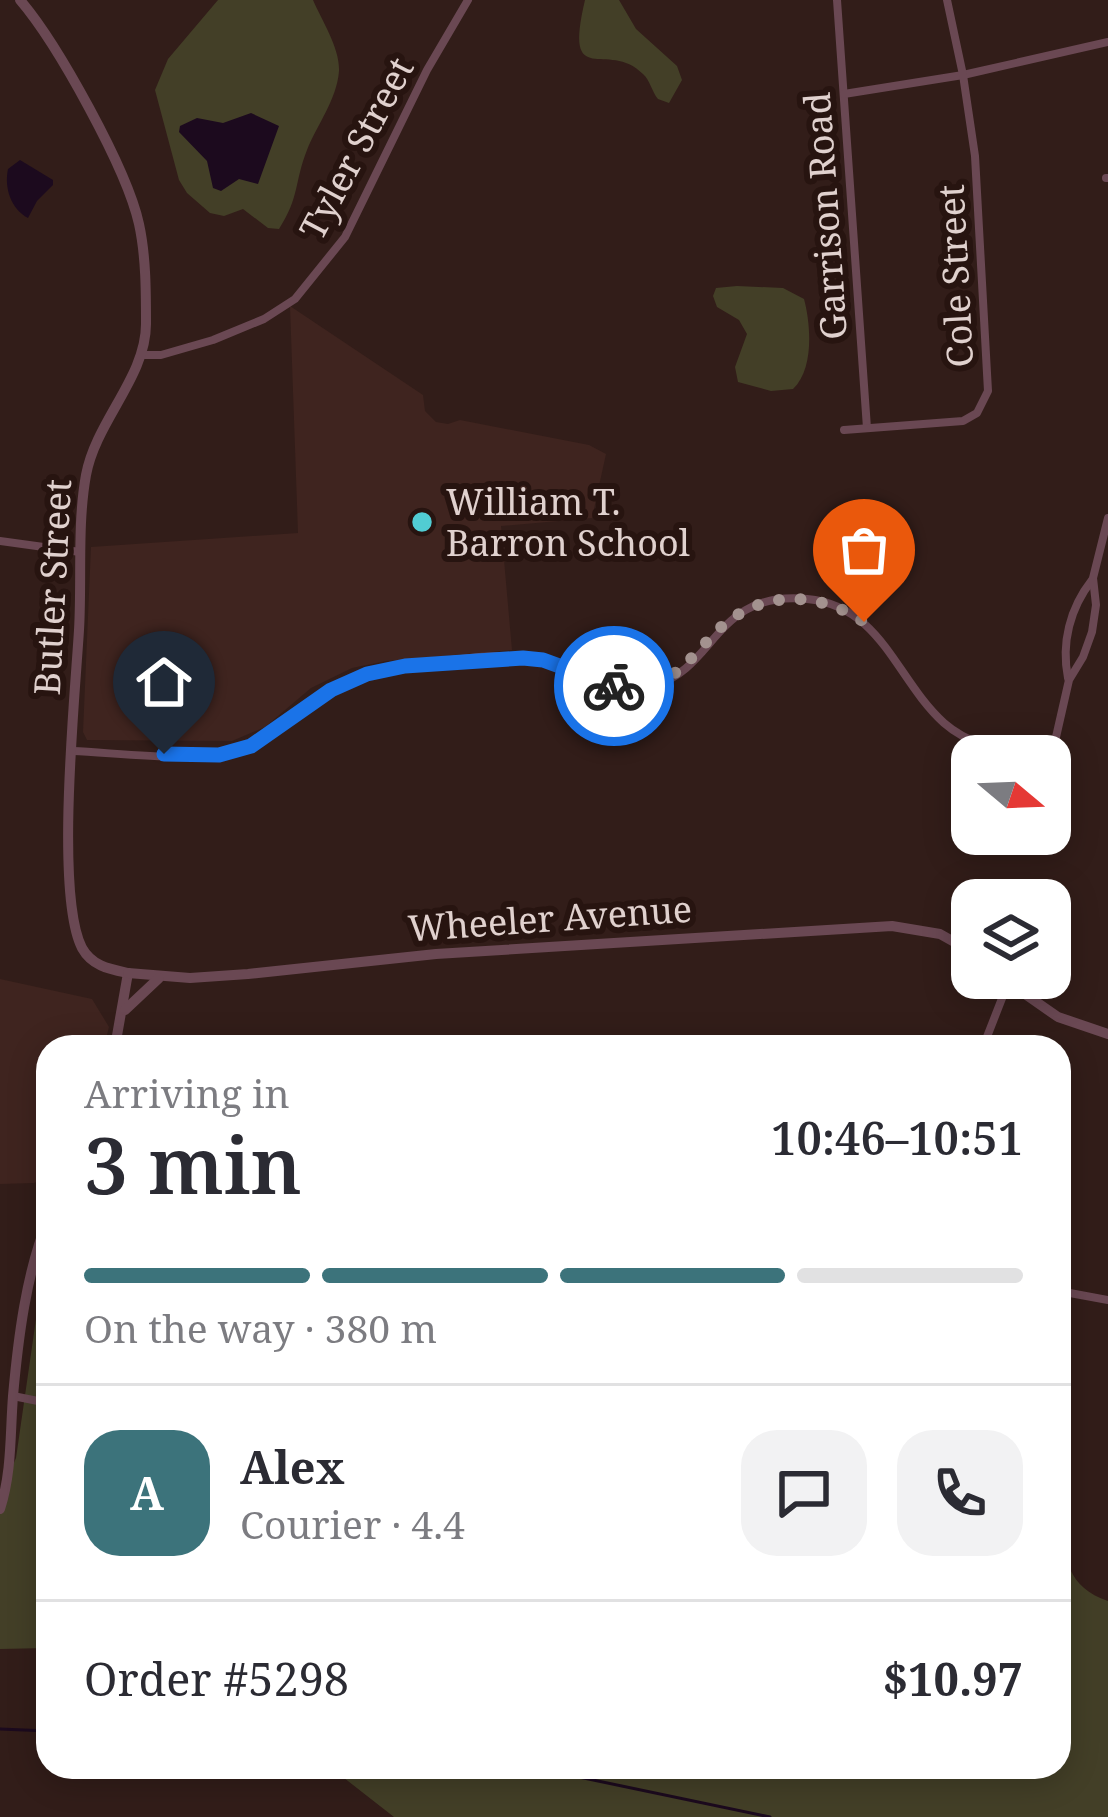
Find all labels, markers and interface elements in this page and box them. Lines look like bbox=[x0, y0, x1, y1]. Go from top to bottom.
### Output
street label: Tyler Street bbox=[288, 48, 424, 248]
street label: Garrison Road bbox=[792, 91, 858, 341]
street label: Cole Street bbox=[926, 183, 984, 369]
place label: William T. Barron School bbox=[446, 477, 690, 567]
street label: Butler Street bbox=[22, 478, 82, 696]
pin bbox=[813, 499, 915, 622]
marker: William T. Barron School bbox=[409, 509, 435, 535]
icon: bag bbox=[831, 517, 897, 583]
courier bbox=[554, 626, 674, 746]
pin bbox=[113, 631, 215, 754]
icon: home bbox=[131, 649, 197, 715]
icon: bike bbox=[581, 653, 647, 719]
north arrow bbox=[951, 735, 1071, 855]
map controls bbox=[951, 735, 1071, 999]
button: layers bbox=[951, 879, 1071, 999]
street label: Wheeler Avenue bbox=[406, 884, 694, 952]
text: Arriving in bbox=[84, 1066, 290, 1119]
text: 10:46–10:51 bbox=[771, 1107, 1023, 1168]
text: 3 min bbox=[84, 1111, 302, 1217]
text: On the way · 380 m bbox=[84, 1301, 437, 1354]
button: chat bbox=[741, 1430, 867, 1556]
button: phone bbox=[897, 1430, 1023, 1556]
text: Alex bbox=[240, 1436, 345, 1497]
text: A bbox=[130, 1462, 164, 1523]
text: Courier · 4.4 bbox=[240, 1497, 465, 1550]
text: Order #5298 bbox=[84, 1648, 349, 1709]
text: $10.97 bbox=[883, 1648, 1023, 1709]

